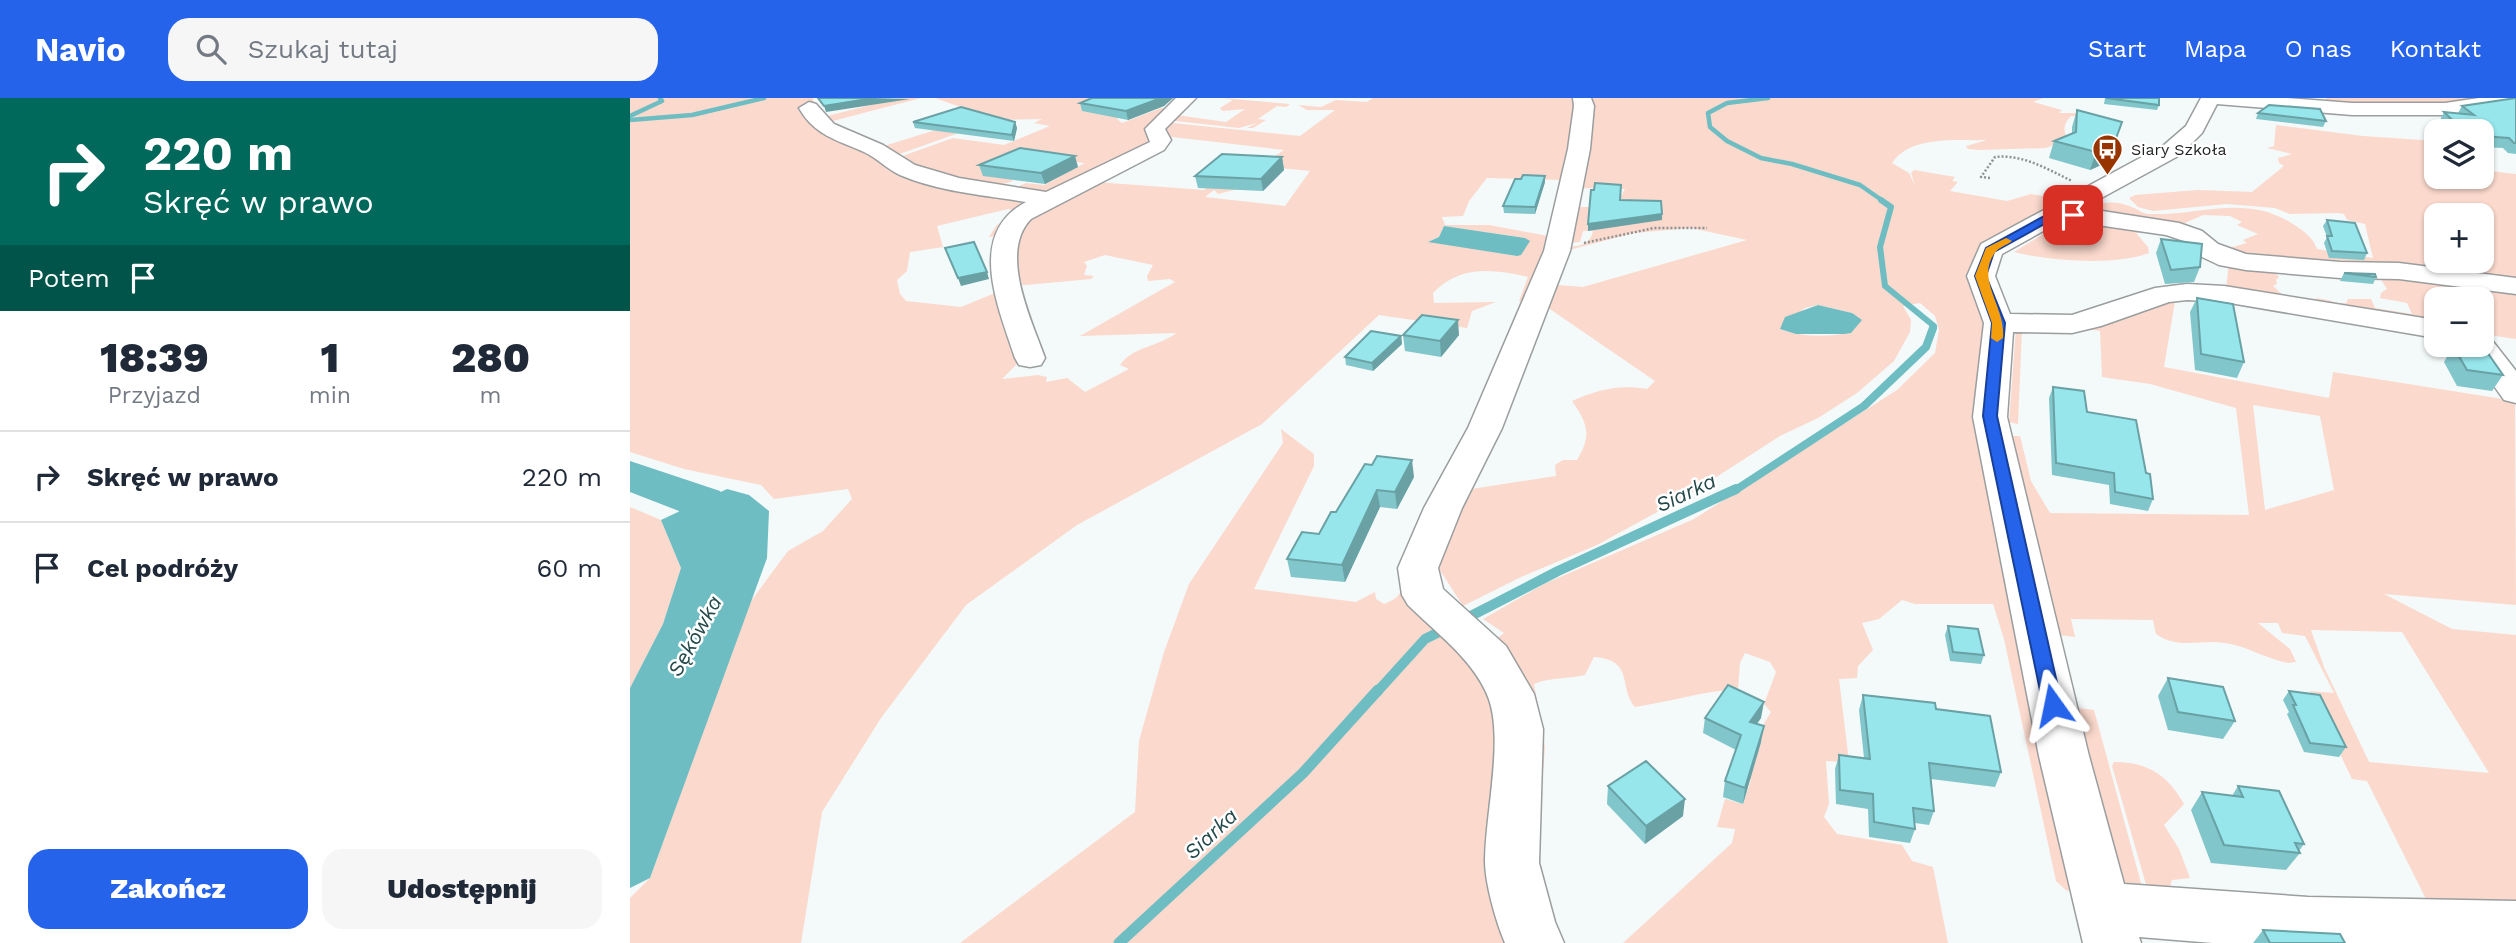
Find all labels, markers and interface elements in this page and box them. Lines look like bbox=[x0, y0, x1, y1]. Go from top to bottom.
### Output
search box bbox=[168, 18, 658, 81]
text: Navio bbox=[35, 30, 126, 69]
icon: search bbox=[192, 30, 230, 68]
text: Szukaj tutaj bbox=[248, 34, 398, 64]
text: Start bbox=[2088, 35, 2146, 63]
text: Mapa bbox=[2184, 35, 2247, 63]
text: O nas bbox=[2285, 35, 2352, 63]
text: Kontakt bbox=[2390, 35, 2481, 63]
map controls bbox=[2424, 119, 2494, 357]
button: layers bbox=[2424, 119, 2494, 189]
text: 220 m bbox=[143, 124, 293, 182]
icon: right bbox=[28, 126, 119, 217]
bus stop icon: Siary Szkoła bbox=[2091, 132, 2125, 176]
place label: Siary Szkoła bbox=[2131, 140, 2226, 159]
text: Skręć w prawo bbox=[143, 183, 374, 221]
pin bbox=[2043, 185, 2103, 245]
icon: arrive bbox=[2054, 196, 2092, 234]
button: + bbox=[2424, 203, 2494, 273]
icon: arrive bbox=[124, 259, 162, 297]
text: Potem bbox=[28, 263, 110, 293]
button: − bbox=[2424, 287, 2494, 357]
text: 18:39 bbox=[100, 333, 209, 382]
text: 1 bbox=[321, 333, 339, 382]
text: 280 bbox=[451, 333, 530, 382]
text: Przyjazd bbox=[108, 382, 201, 409]
text: min bbox=[309, 382, 351, 409]
text: m bbox=[480, 382, 501, 409]
icon: right bbox=[28, 458, 66, 496]
text: Skręć w prawo bbox=[87, 462, 279, 492]
text: 220 m bbox=[522, 462, 602, 492]
water label: Siarka bbox=[1652, 468, 1720, 517]
icon: arrive bbox=[28, 549, 66, 587]
text: Cel podróży bbox=[87, 553, 238, 583]
text: 60 m bbox=[536, 553, 602, 583]
water label: Sękówka bbox=[662, 591, 727, 681]
position arrow bbox=[2016, 668, 2090, 742]
water label: Siarka bbox=[1179, 803, 1243, 865]
button: Zakończ bbox=[28, 849, 308, 929]
button: Udostępnij bbox=[322, 849, 602, 929]

